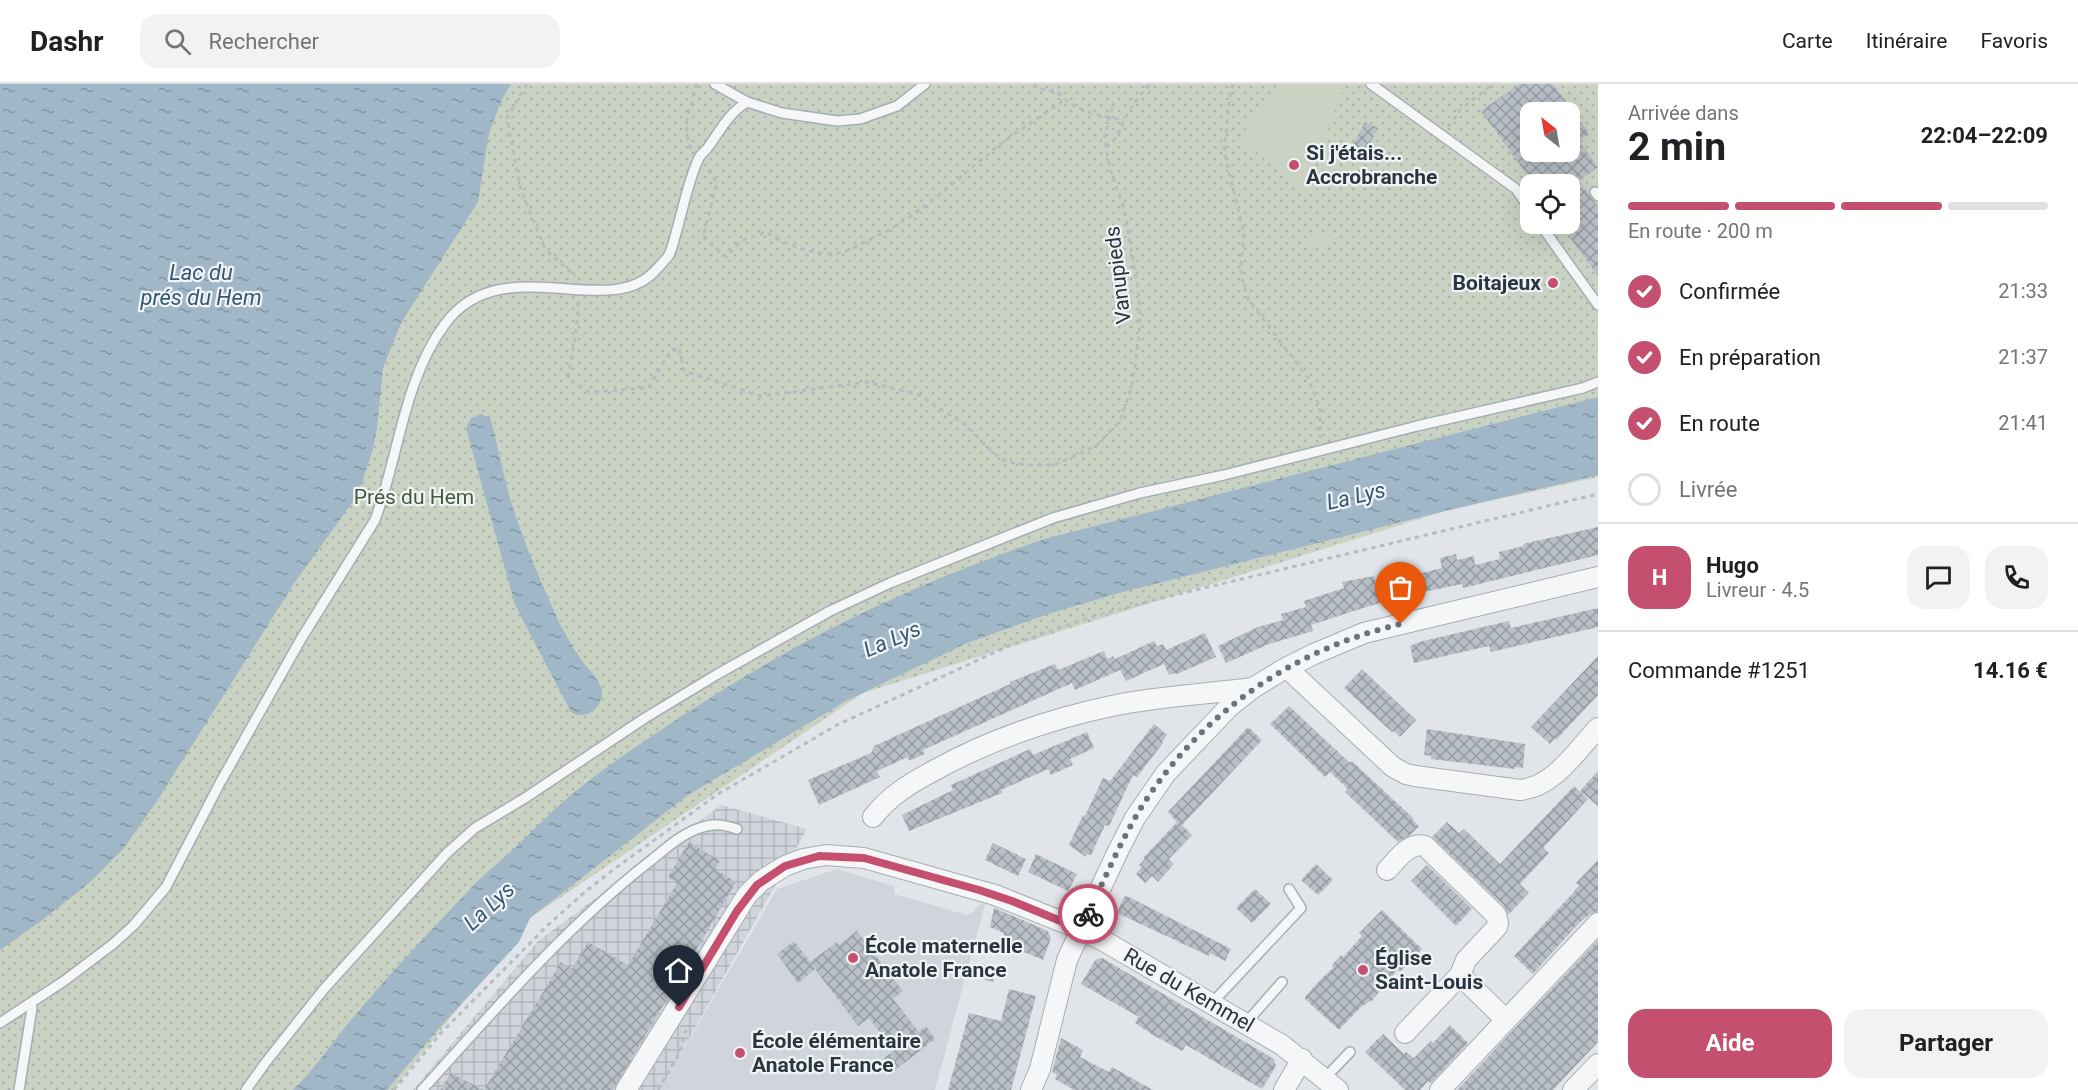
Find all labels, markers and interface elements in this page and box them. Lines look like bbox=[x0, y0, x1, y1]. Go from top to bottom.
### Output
search box bbox=[140, 14, 560, 68]
text: Dashr bbox=[30, 25, 104, 58]
icon: search bbox=[161, 25, 194, 58]
text: Rechercher bbox=[209, 29, 319, 54]
text: Carte bbox=[1782, 29, 1833, 53]
text: Itinéraire bbox=[1866, 29, 1947, 53]
text: Favoris bbox=[1980, 29, 2048, 53]
text: Arrivée dans bbox=[1628, 101, 1739, 125]
north arrow bbox=[1520, 102, 1580, 162]
map controls bbox=[1520, 102, 1580, 234]
text: 22:04–22:09 bbox=[1921, 123, 2048, 148]
text: 2 min bbox=[1628, 124, 1726, 170]
place label: Si j'étais... Accrobranche bbox=[1306, 141, 1437, 189]
marker: Si j'étais... Accrobranche bbox=[1287, 158, 1301, 172]
button: locate bbox=[1520, 174, 1580, 234]
text: En route · 200 m bbox=[1628, 219, 1773, 243]
street label: Vanupieds bbox=[1100, 225, 1136, 325]
water label: Lac du prés du Hem bbox=[139, 260, 262, 310]
place label: Boitajeux bbox=[1453, 271, 1541, 295]
icon: check bbox=[1628, 275, 1661, 308]
marker: Boitajeux bbox=[1546, 276, 1560, 290]
text: Confirmée bbox=[1679, 279, 1780, 304]
text: 21:33 bbox=[1998, 279, 2048, 303]
icon: check bbox=[1628, 341, 1661, 374]
text: En préparation bbox=[1679, 345, 1821, 370]
text: 21:37 bbox=[1998, 345, 2048, 369]
icon: check bbox=[1628, 407, 1661, 440]
text: En route bbox=[1679, 411, 1760, 436]
text: 21:41 bbox=[1998, 411, 2048, 435]
water label: La Lys bbox=[1324, 477, 1388, 515]
text: Livrée bbox=[1679, 477, 1737, 502]
park label: Prés du Hem bbox=[354, 485, 474, 509]
button: chat bbox=[1907, 546, 1970, 609]
button: phone bbox=[1985, 546, 2048, 609]
text: Hugo bbox=[1706, 553, 1759, 578]
pin bbox=[1375, 562, 1426, 624]
text: H bbox=[1652, 565, 1667, 590]
icon: bag bbox=[1384, 571, 1417, 604]
text: Livreur · 4.5 bbox=[1706, 578, 1809, 602]
water label: La Lys bbox=[860, 616, 924, 662]
text: Commande #1251 bbox=[1628, 658, 1810, 683]
text: 14.16 € bbox=[1973, 658, 2048, 683]
water label: La Lys bbox=[459, 877, 519, 935]
courier bbox=[1058, 884, 1118, 944]
icon: bike bbox=[1072, 898, 1105, 931]
place label: École maternelle Anatole France bbox=[865, 934, 1023, 982]
street label: Rue du Kemmel bbox=[1120, 943, 1258, 1037]
pin bbox=[653, 945, 704, 1007]
place label: Église Saint-Louis bbox=[1375, 946, 1483, 994]
marker: École maternelle Anatole France bbox=[846, 951, 860, 965]
icon: home bbox=[662, 954, 695, 987]
marker: Église Saint-Louis bbox=[1356, 963, 1370, 977]
button: Aide bbox=[1628, 1009, 1832, 1078]
button: Partager bbox=[1844, 1009, 2048, 1078]
place label: École élémentaire Anatole France bbox=[752, 1029, 921, 1077]
marker: École élémentaire Anatole France bbox=[733, 1046, 747, 1060]

